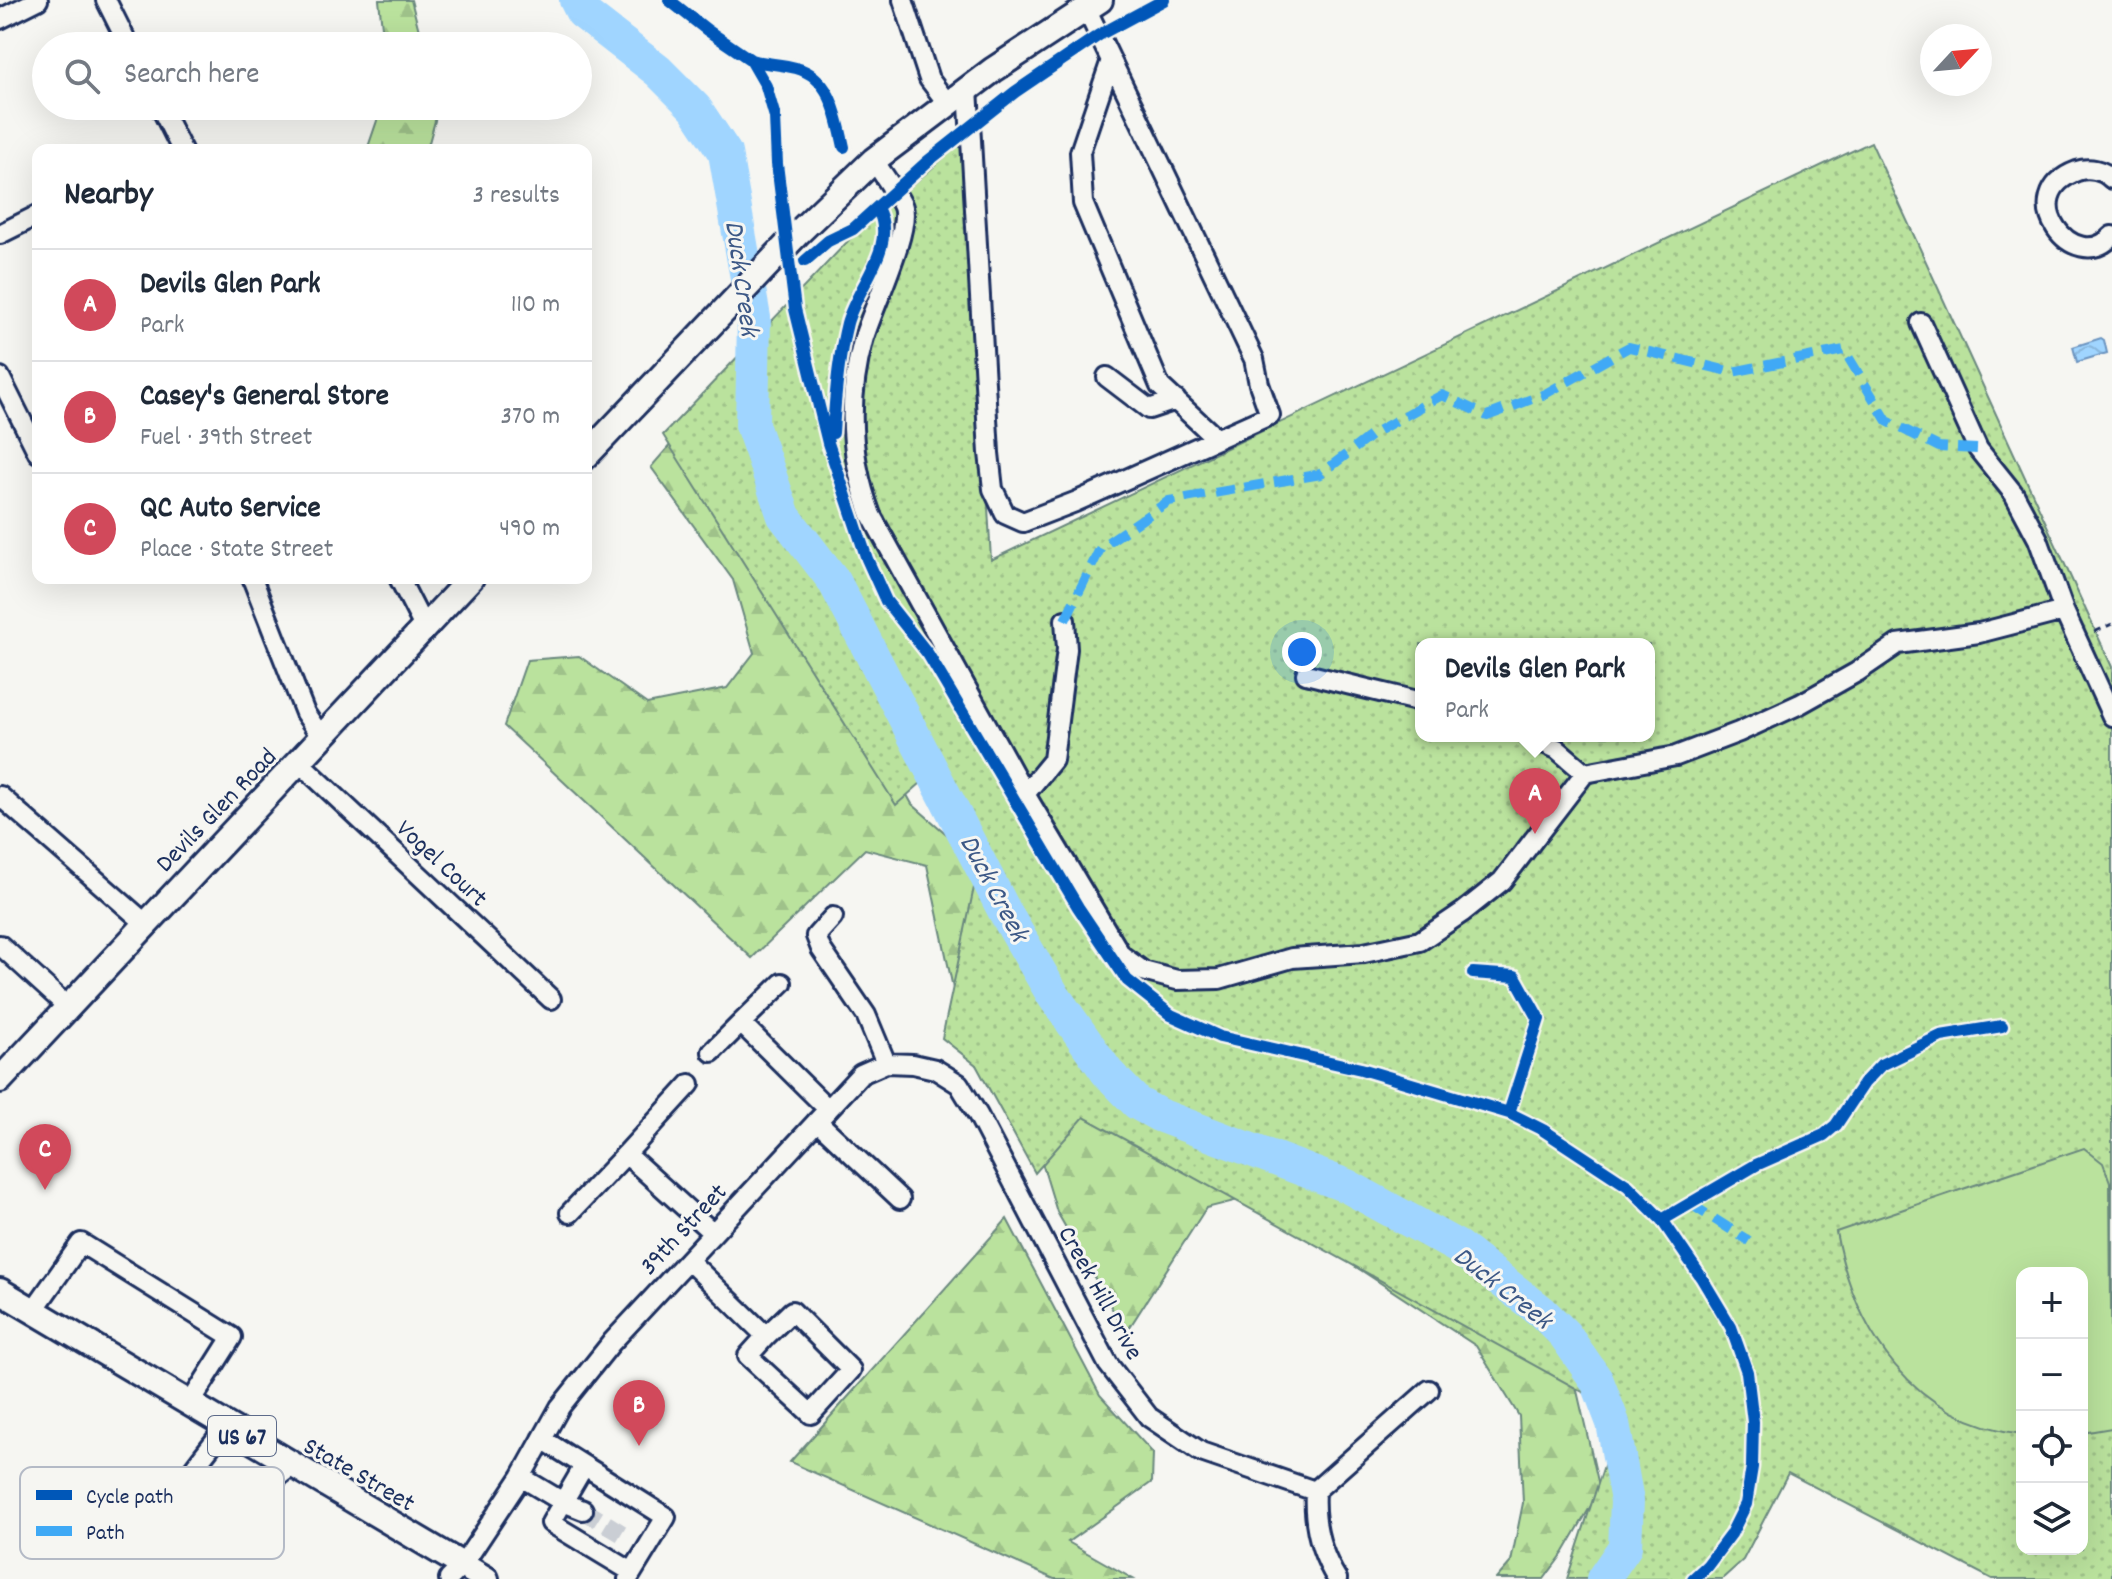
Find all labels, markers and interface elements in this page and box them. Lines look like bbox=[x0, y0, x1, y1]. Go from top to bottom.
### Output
north arrow bbox=[1920, 24, 1992, 96]
search box bbox=[32, 32, 592, 120]
icon: search bbox=[60, 54, 104, 98]
text: Search here bbox=[124, 55, 260, 98]
text: Nearby bbox=[64, 172, 153, 221]
text: 3 results bbox=[473, 178, 560, 215]
water label: Duck Creek bbox=[711, 218, 767, 341]
text: Devils Glen Park bbox=[140, 265, 321, 308]
text: A bbox=[83, 287, 97, 324]
text: 110 m bbox=[511, 287, 560, 324]
text: Park bbox=[140, 308, 184, 345]
text: Casey's General Store bbox=[140, 377, 389, 420]
text: B bbox=[84, 399, 96, 436]
text: 370 m bbox=[501, 399, 560, 436]
text: Fuel · 39th Street bbox=[140, 420, 312, 457]
text: QC Auto Service bbox=[140, 489, 321, 532]
text: C bbox=[84, 511, 96, 548]
text: 490 m bbox=[499, 511, 560, 548]
text: Place · State Street bbox=[140, 532, 333, 569]
your location bbox=[1282, 632, 1322, 672]
popup bbox=[1415, 638, 1655, 742]
text: Devils Glen Park bbox=[1445, 650, 1625, 693]
text: Park bbox=[1445, 693, 1489, 730]
street label: Devils Glen Road bbox=[148, 741, 287, 882]
pin: A bbox=[1509, 768, 1561, 834]
street label: Vogel Court bbox=[386, 812, 495, 917]
water label: Duck Creek bbox=[947, 829, 1038, 952]
pin: C bbox=[19, 1124, 71, 1190]
street label: 39th Street bbox=[632, 1176, 737, 1285]
street label: Creek Hill Drive bbox=[1047, 1220, 1151, 1368]
water label: Duck Creek bbox=[1443, 1238, 1561, 1343]
map controls bbox=[2016, 1267, 2088, 1555]
button: + bbox=[2016, 1267, 2088, 1339]
button: − bbox=[2016, 1339, 2088, 1411]
pin: B bbox=[613, 1380, 665, 1446]
button: locate bbox=[2016, 1411, 2088, 1483]
road number: US 67 bbox=[208, 1416, 276, 1456]
street label: State Street bbox=[296, 1429, 421, 1523]
legend bbox=[20, 1467, 284, 1559]
text: Cycle path bbox=[86, 1483, 173, 1514]
button: layers bbox=[2016, 1483, 2088, 1555]
text: Path bbox=[86, 1519, 125, 1550]

